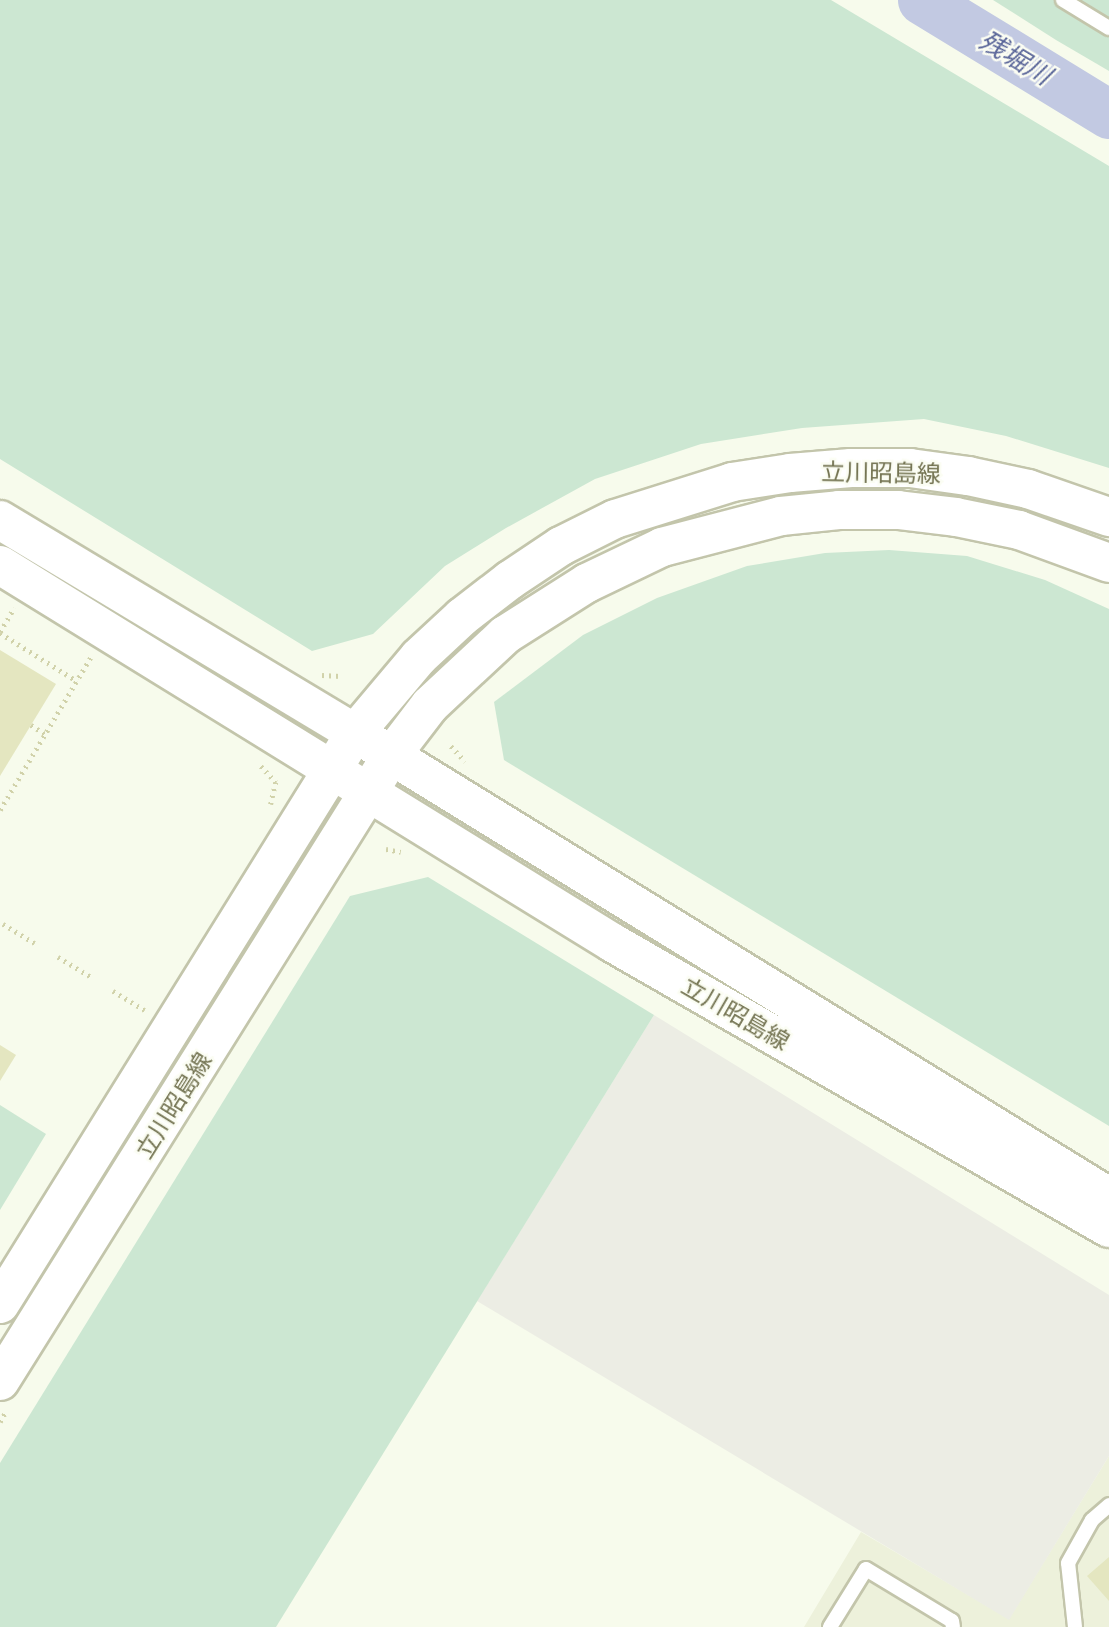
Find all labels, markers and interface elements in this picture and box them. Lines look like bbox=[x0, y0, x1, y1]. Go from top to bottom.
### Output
water label: 残堀川 bbox=[975, 24, 1057, 90]
street label: 立川昭島線 bbox=[821, 457, 941, 487]
street label: 立川昭島線 bbox=[677, 971, 795, 1055]
street label: 立川昭島線 bbox=[129, 1046, 217, 1164]

